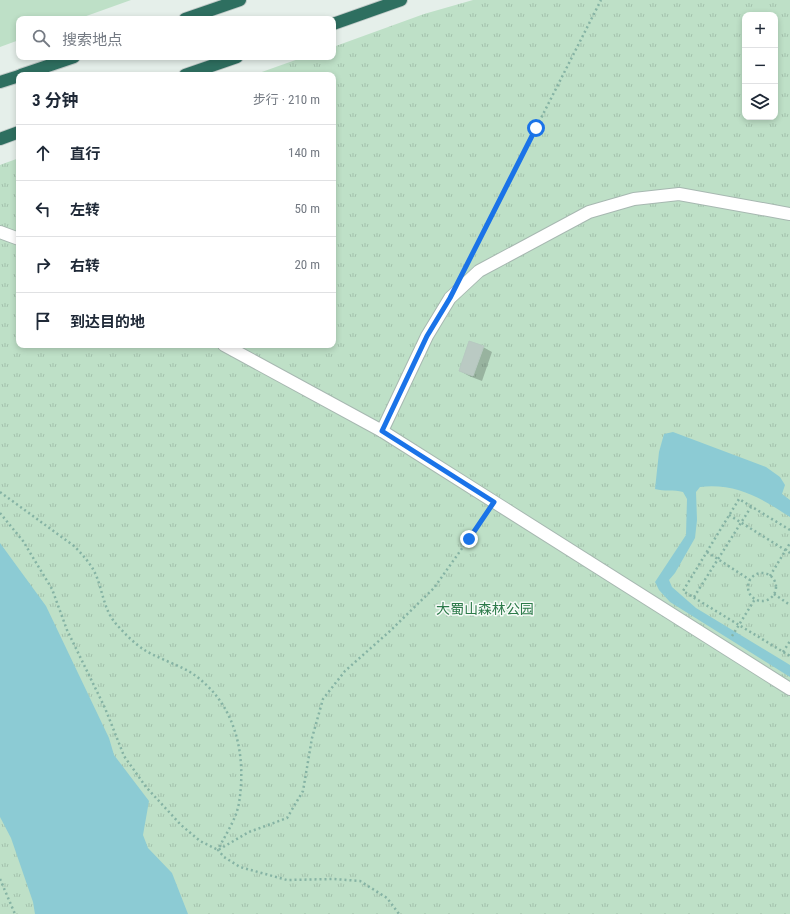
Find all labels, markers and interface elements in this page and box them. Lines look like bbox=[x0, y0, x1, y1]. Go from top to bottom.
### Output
map controls bbox=[742, 12, 778, 120]
button: + bbox=[742, 12, 778, 48]
search box bbox=[16, 16, 336, 60]
icon: search bbox=[30, 27, 52, 49]
text: 搜索地点 bbox=[62, 31, 122, 49]
button: − bbox=[742, 48, 778, 84]
button: layers bbox=[742, 84, 778, 120]
text: 3 分钟 bbox=[32, 90, 79, 110]
text: 步行 · 210 m bbox=[253, 92, 320, 107]
route start bbox=[527, 119, 545, 137]
icon: ahead bbox=[32, 142, 54, 164]
text: 直行 bbox=[70, 145, 100, 163]
text: 140 m bbox=[288, 145, 320, 160]
icon: left bbox=[32, 198, 54, 220]
text: 左转 bbox=[70, 201, 100, 219]
text: 50 m bbox=[294, 201, 320, 216]
icon: right bbox=[32, 254, 54, 276]
text: 右转 bbox=[70, 257, 100, 275]
text: 20 m bbox=[294, 257, 320, 272]
icon: arrive bbox=[32, 310, 54, 332]
text: 到达目的地 bbox=[70, 313, 145, 331]
route end bbox=[460, 530, 478, 548]
park label: 大蜀山森林公园 bbox=[436, 601, 534, 617]

